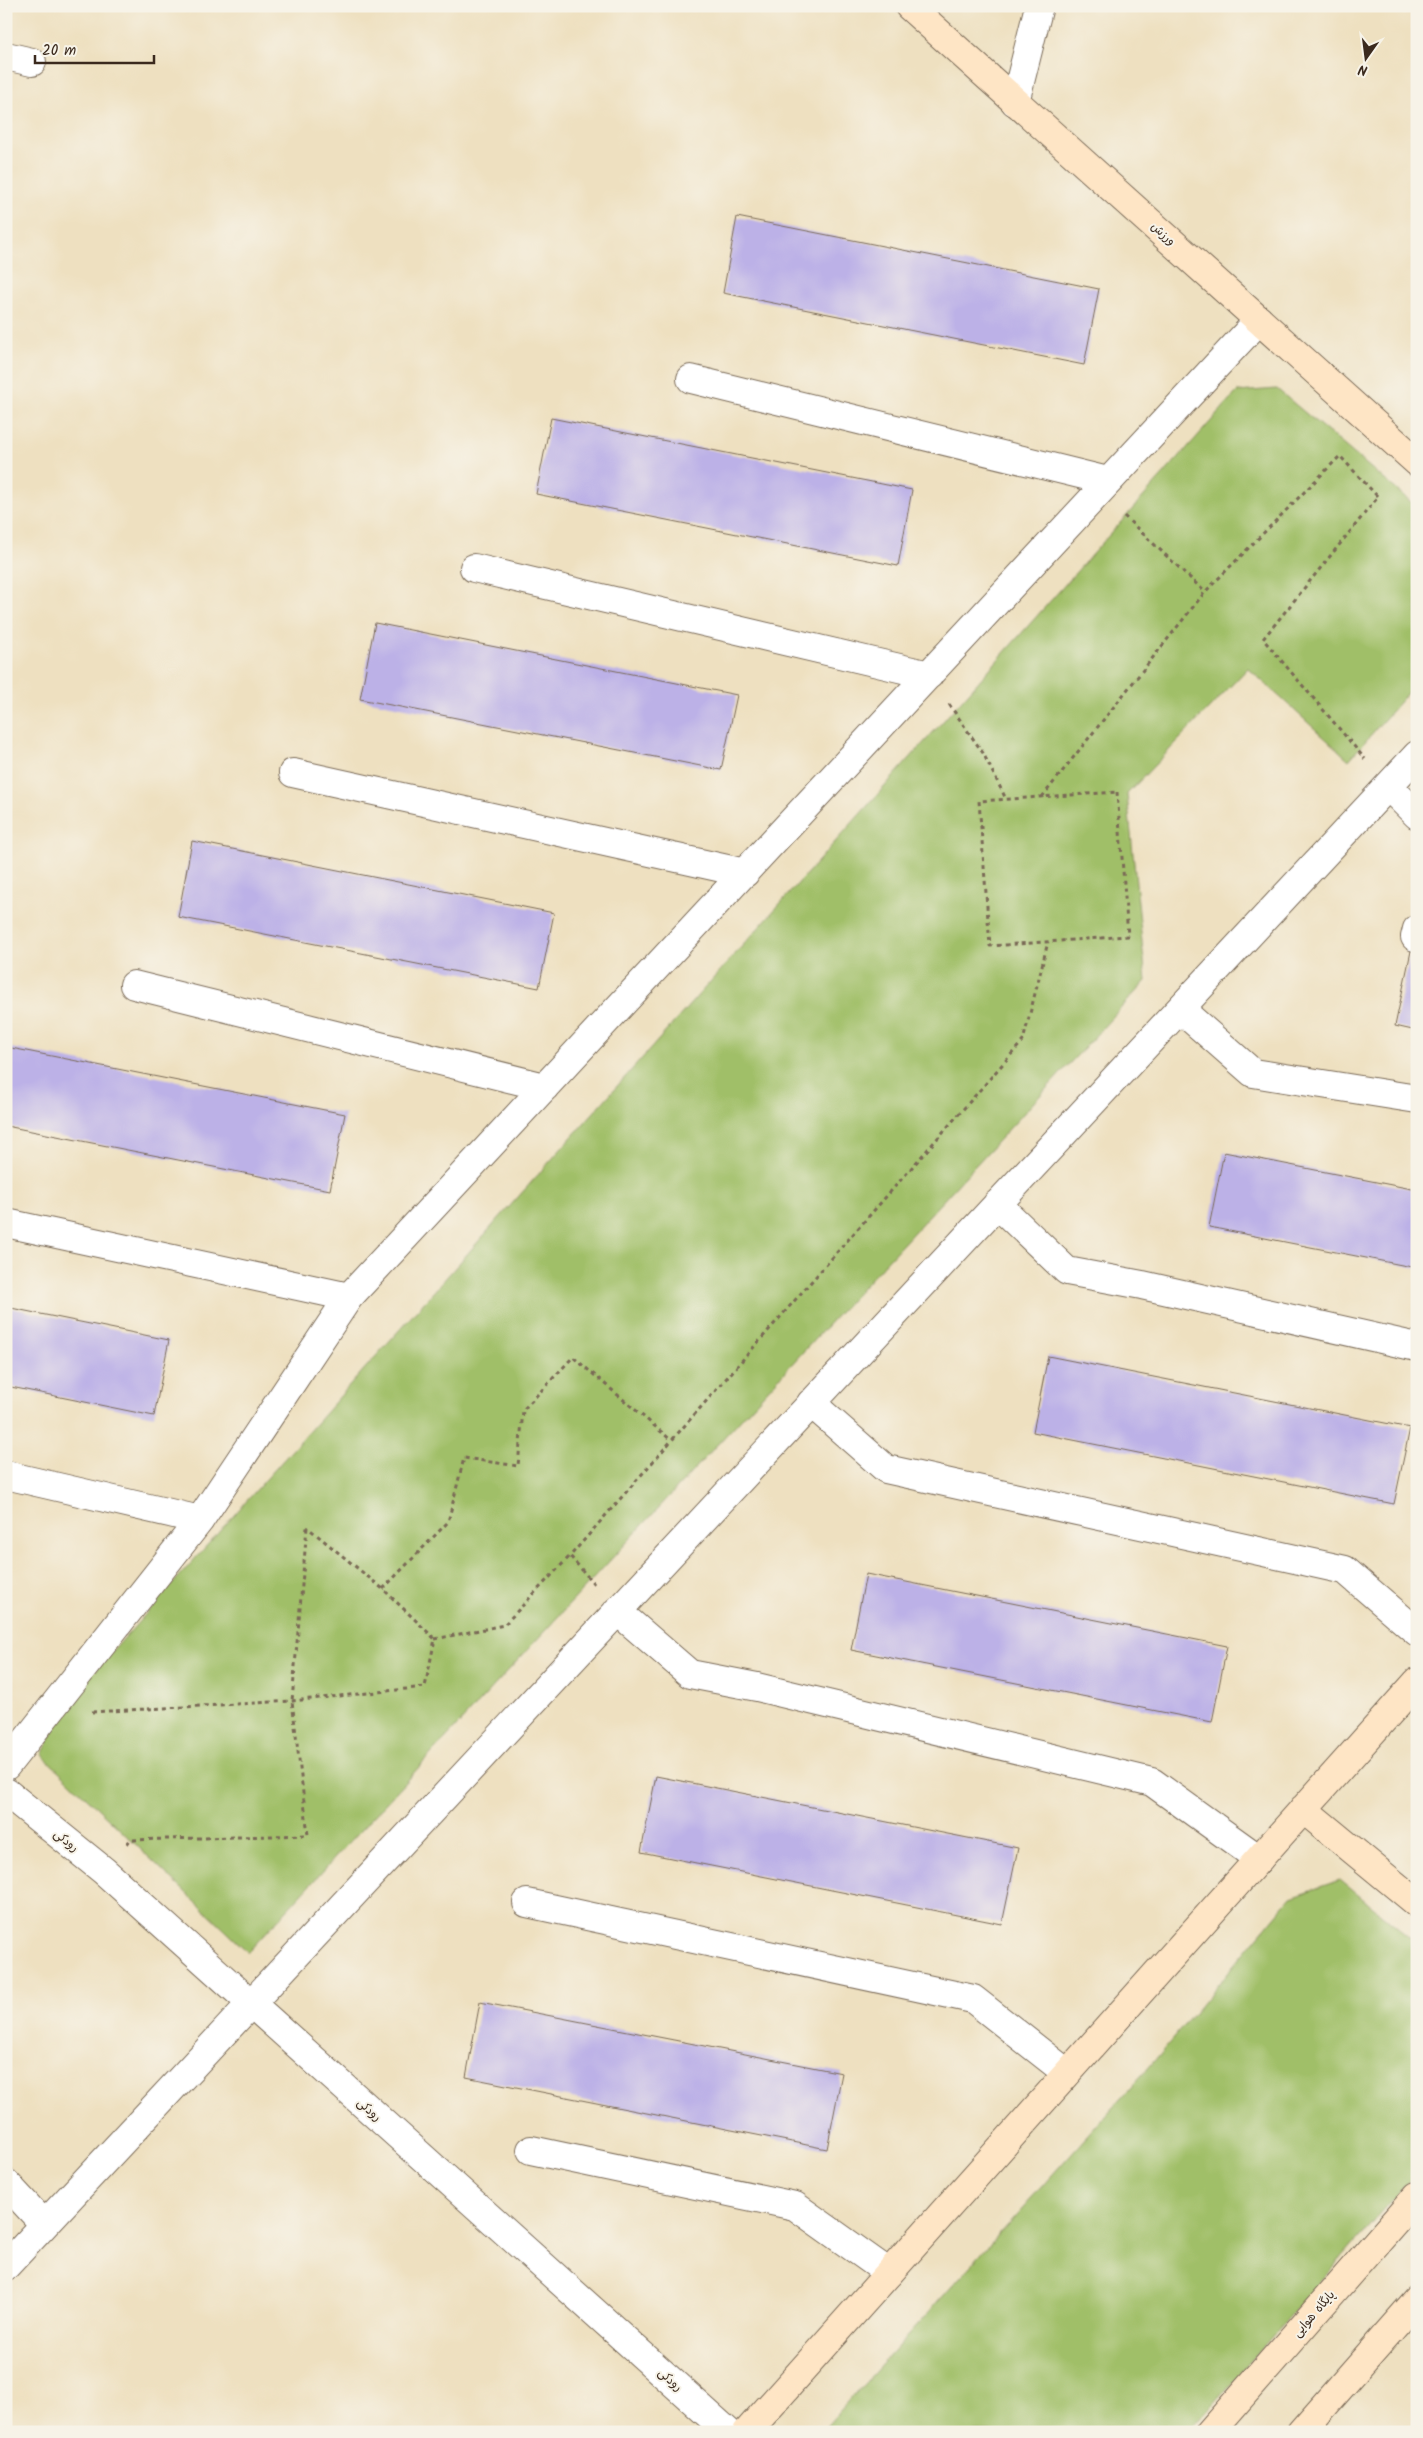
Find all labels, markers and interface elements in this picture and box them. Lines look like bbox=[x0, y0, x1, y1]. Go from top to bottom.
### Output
scale bar bbox=[35, 32, 154, 64]
north arrow bbox=[1340, 32, 1390, 82]
text: 20 m bbox=[42, 39, 76, 63]
text: N bbox=[1356, 58, 1370, 81]
street label: ورزش bbox=[1146, 218, 1180, 250]
street label: رودکی bbox=[49, 1825, 83, 1857]
street label: رودکی bbox=[352, 2094, 386, 2126]
street label: پایگاه هوایی bbox=[1288, 2286, 1340, 2342]
street label: رودکی bbox=[653, 2364, 687, 2396]

